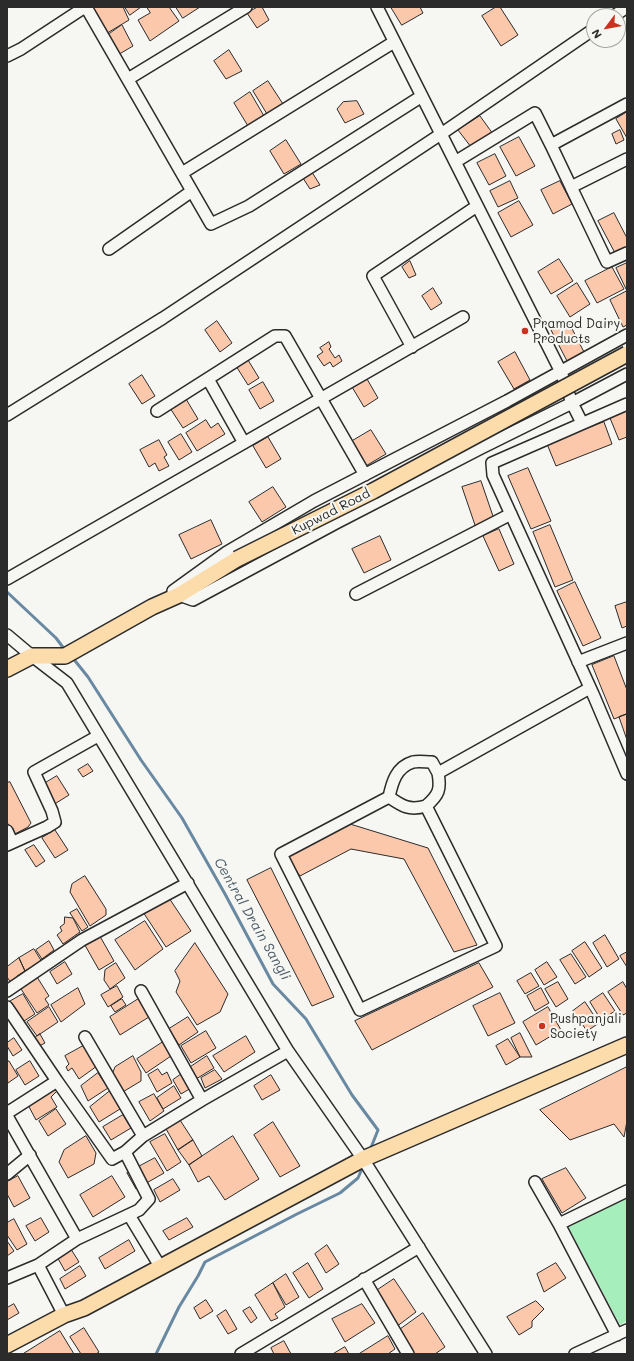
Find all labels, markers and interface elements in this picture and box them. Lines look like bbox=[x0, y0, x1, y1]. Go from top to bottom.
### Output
north arrow bbox=[586, 8, 626, 48]
text: N bbox=[588, 27, 605, 42]
place label: Pramod Dairy Products bbox=[533, 316, 620, 347]
marker: Pramod Dairy Products bbox=[520, 326, 530, 336]
street label: Kupwad Road bbox=[289, 486, 373, 538]
water label: Central Drain Sangli bbox=[210, 855, 294, 983]
place label: Pushpanjali Society bbox=[550, 1011, 622, 1042]
marker: Pushpanjali Society bbox=[537, 1021, 547, 1031]

